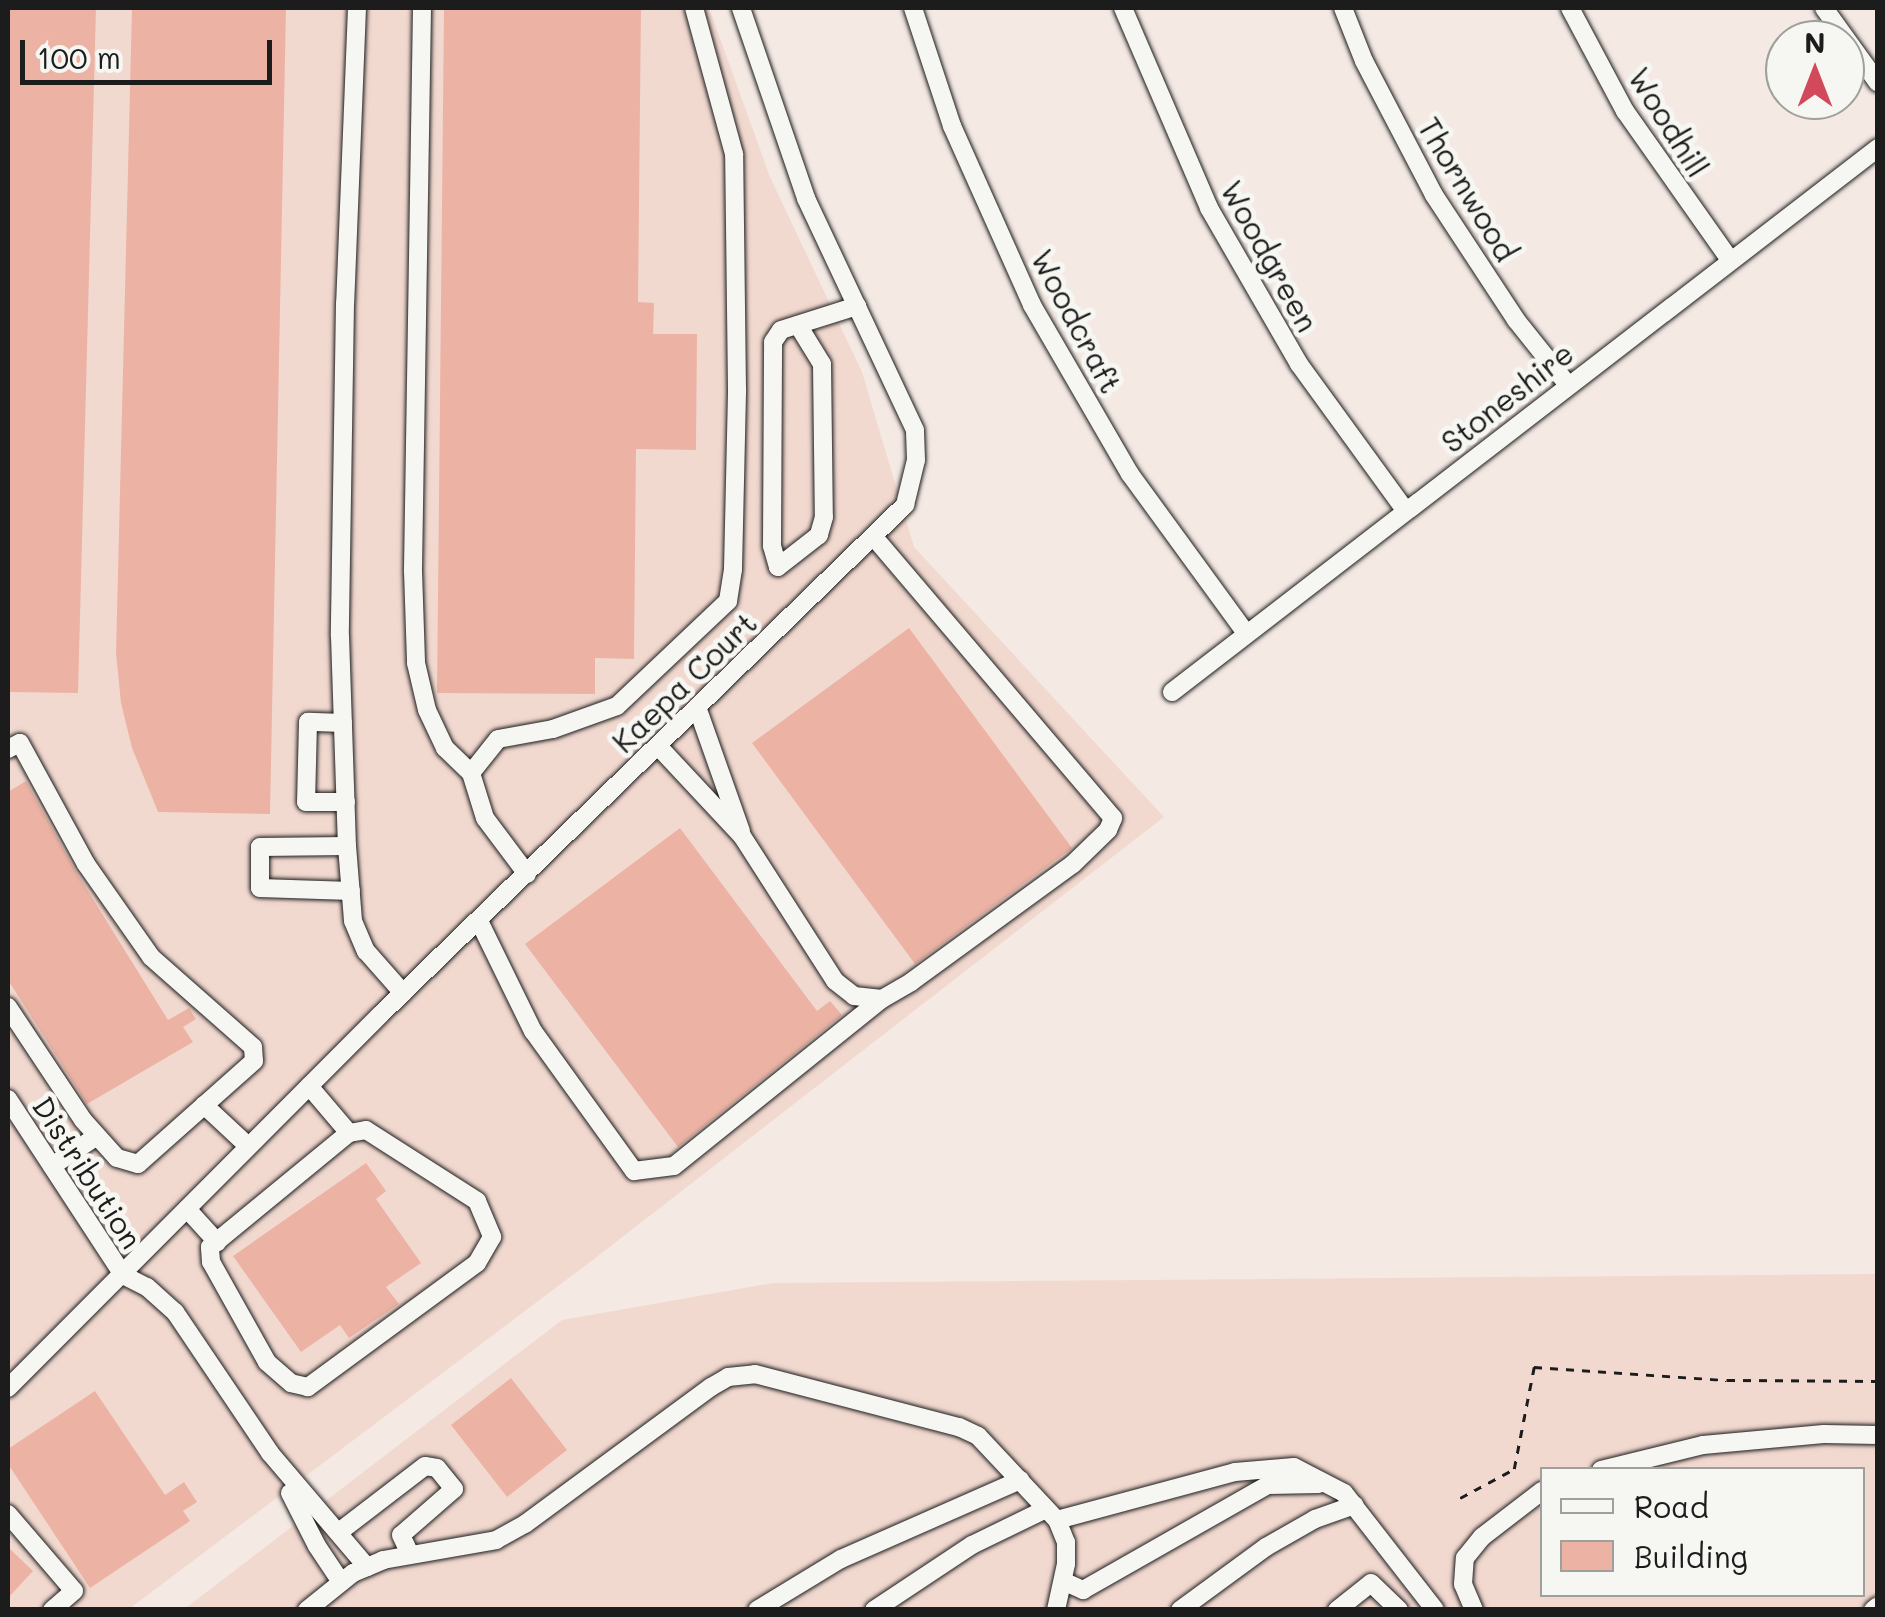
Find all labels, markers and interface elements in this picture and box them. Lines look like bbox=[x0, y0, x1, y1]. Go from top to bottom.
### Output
scale bar bbox=[25, 20, 278, 82]
north arrow bbox=[1765, 20, 1865, 120]
text: N bbox=[1804, 24, 1826, 60]
text: 100 m bbox=[37, 37, 121, 77]
street label: Woodhill bbox=[1621, 61, 1717, 183]
street label: Thornwood bbox=[1411, 111, 1525, 267]
street label: Woodgreen bbox=[1214, 174, 1326, 338]
street label: Woodcraft bbox=[1024, 243, 1130, 399]
street label: Stoneshire bbox=[1434, 334, 1580, 460]
street label: Kaepa Court bbox=[605, 604, 763, 760]
street label: Distribution bbox=[25, 1089, 151, 1255]
legend bbox=[1540, 1467, 1865, 1597]
text: Road bbox=[1634, 1486, 1709, 1526]
text: Building bbox=[1634, 1536, 1748, 1576]

